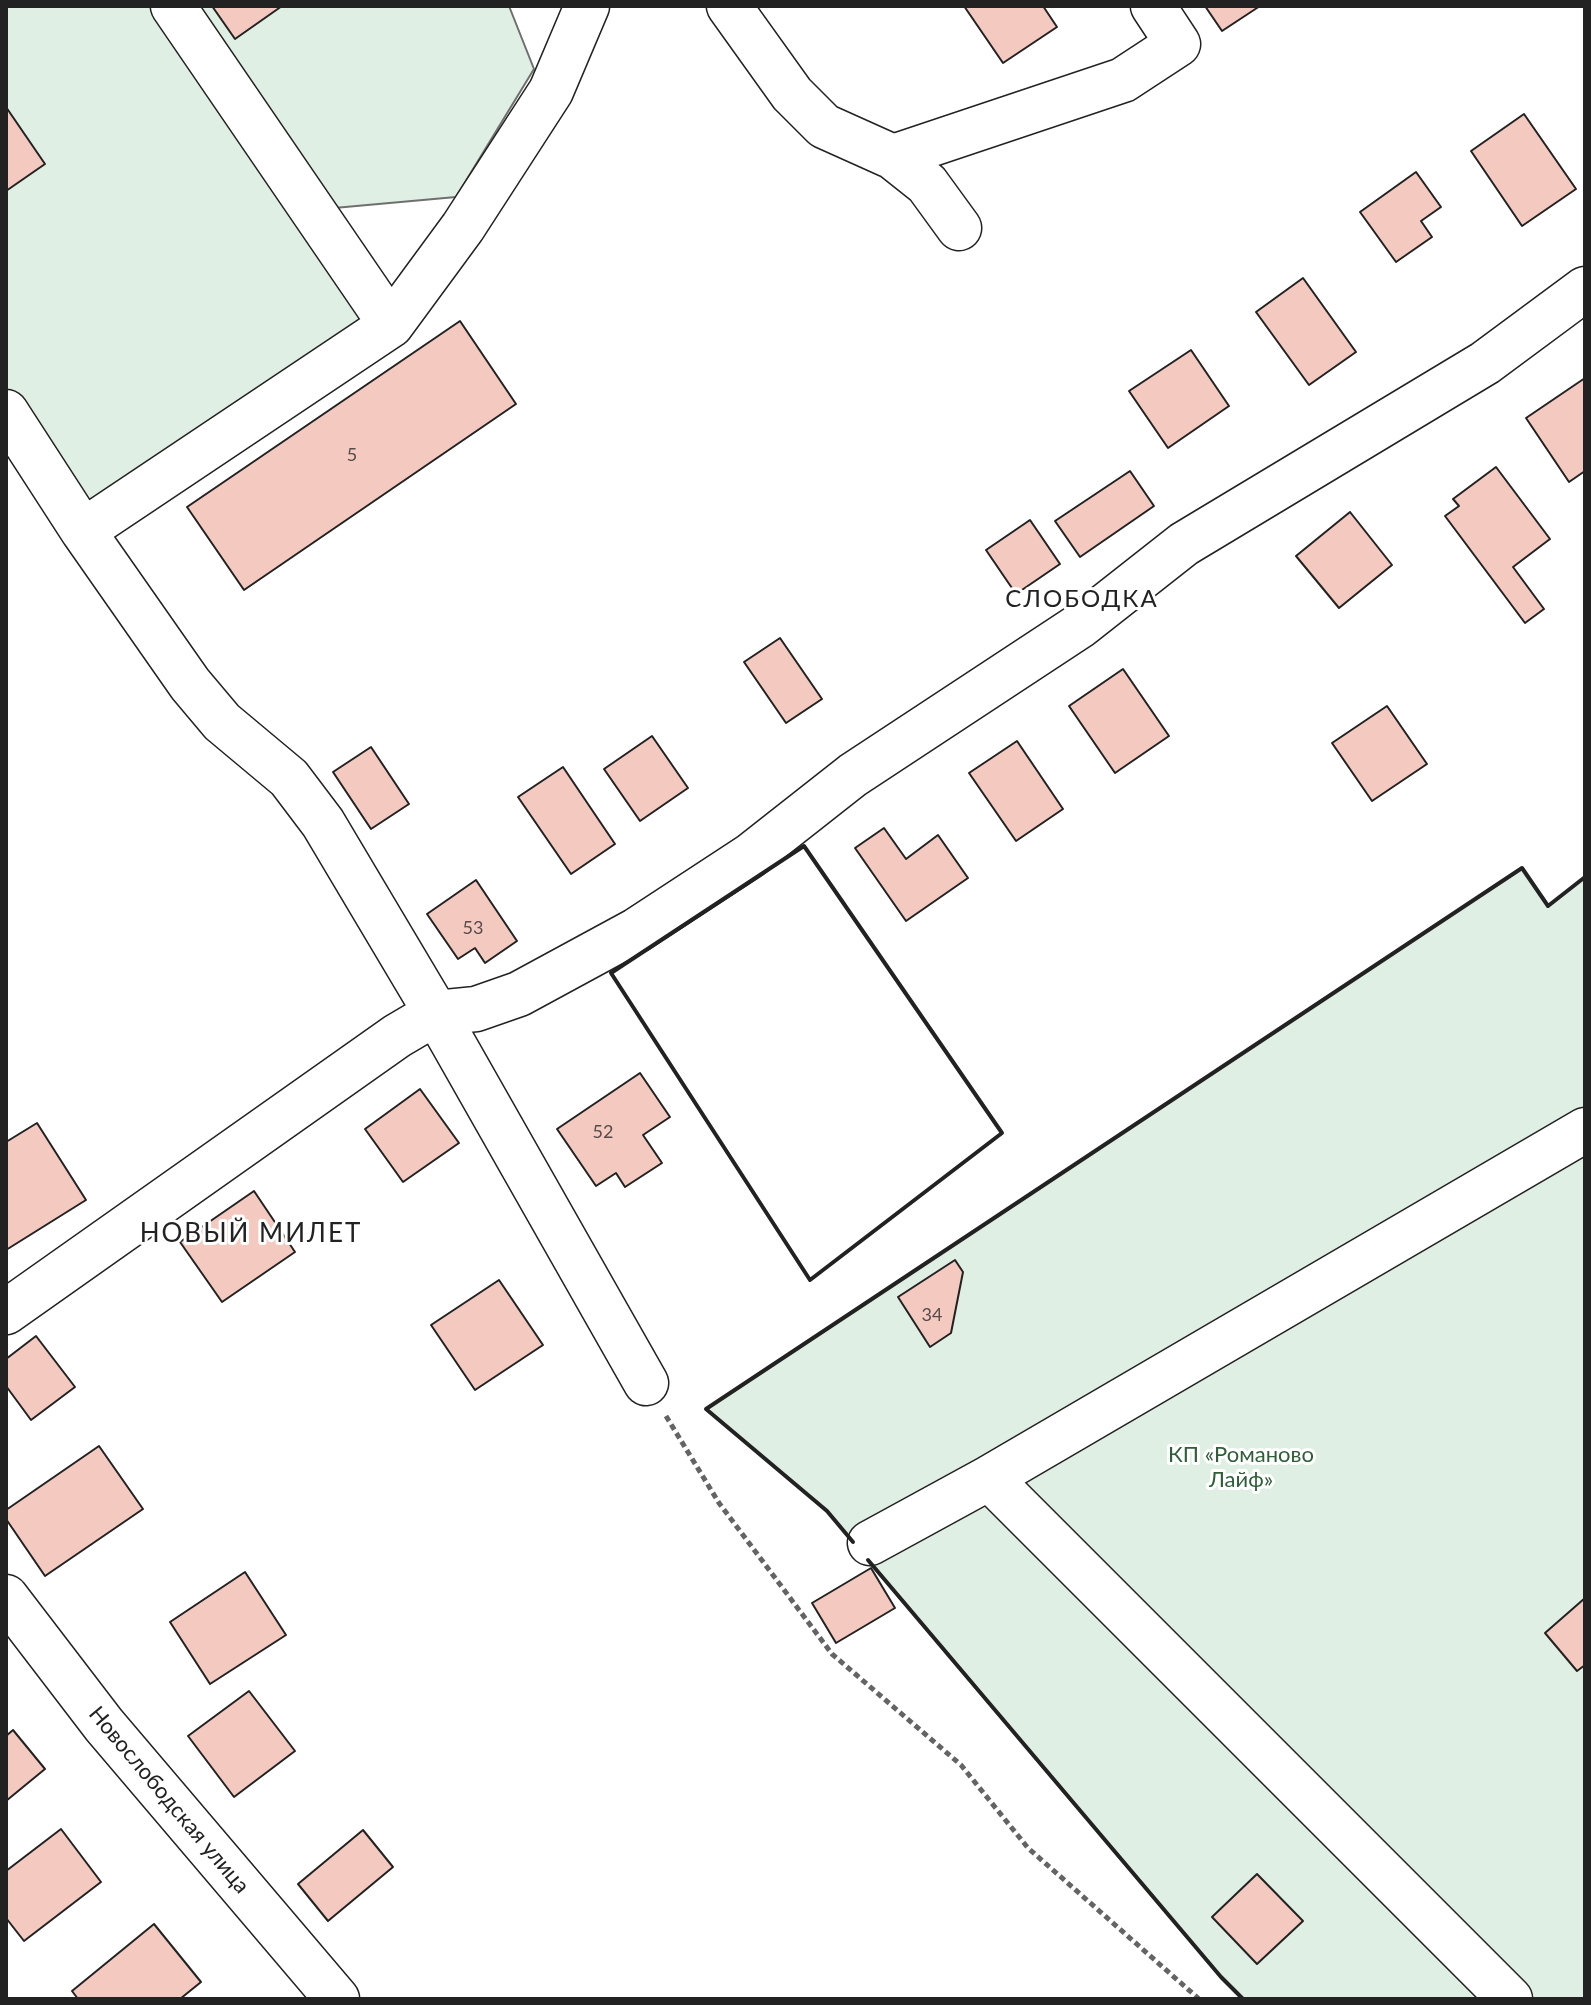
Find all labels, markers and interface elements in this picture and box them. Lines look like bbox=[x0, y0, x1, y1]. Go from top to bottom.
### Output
house number: 5 bbox=[347, 444, 357, 466]
district label: СЛОБОДКА bbox=[1005, 585, 1159, 613]
house number: 53 bbox=[463, 917, 483, 939]
house number: 52 bbox=[593, 1121, 613, 1143]
district label: НОВЫЙ МИЛЕТ bbox=[140, 1218, 362, 1250]
house number: 34 bbox=[922, 1304, 942, 1326]
park label: КП «Романово Лайф» bbox=[1168, 1442, 1314, 1494]
street label: Новослободская улица bbox=[83, 1701, 255, 1899]

